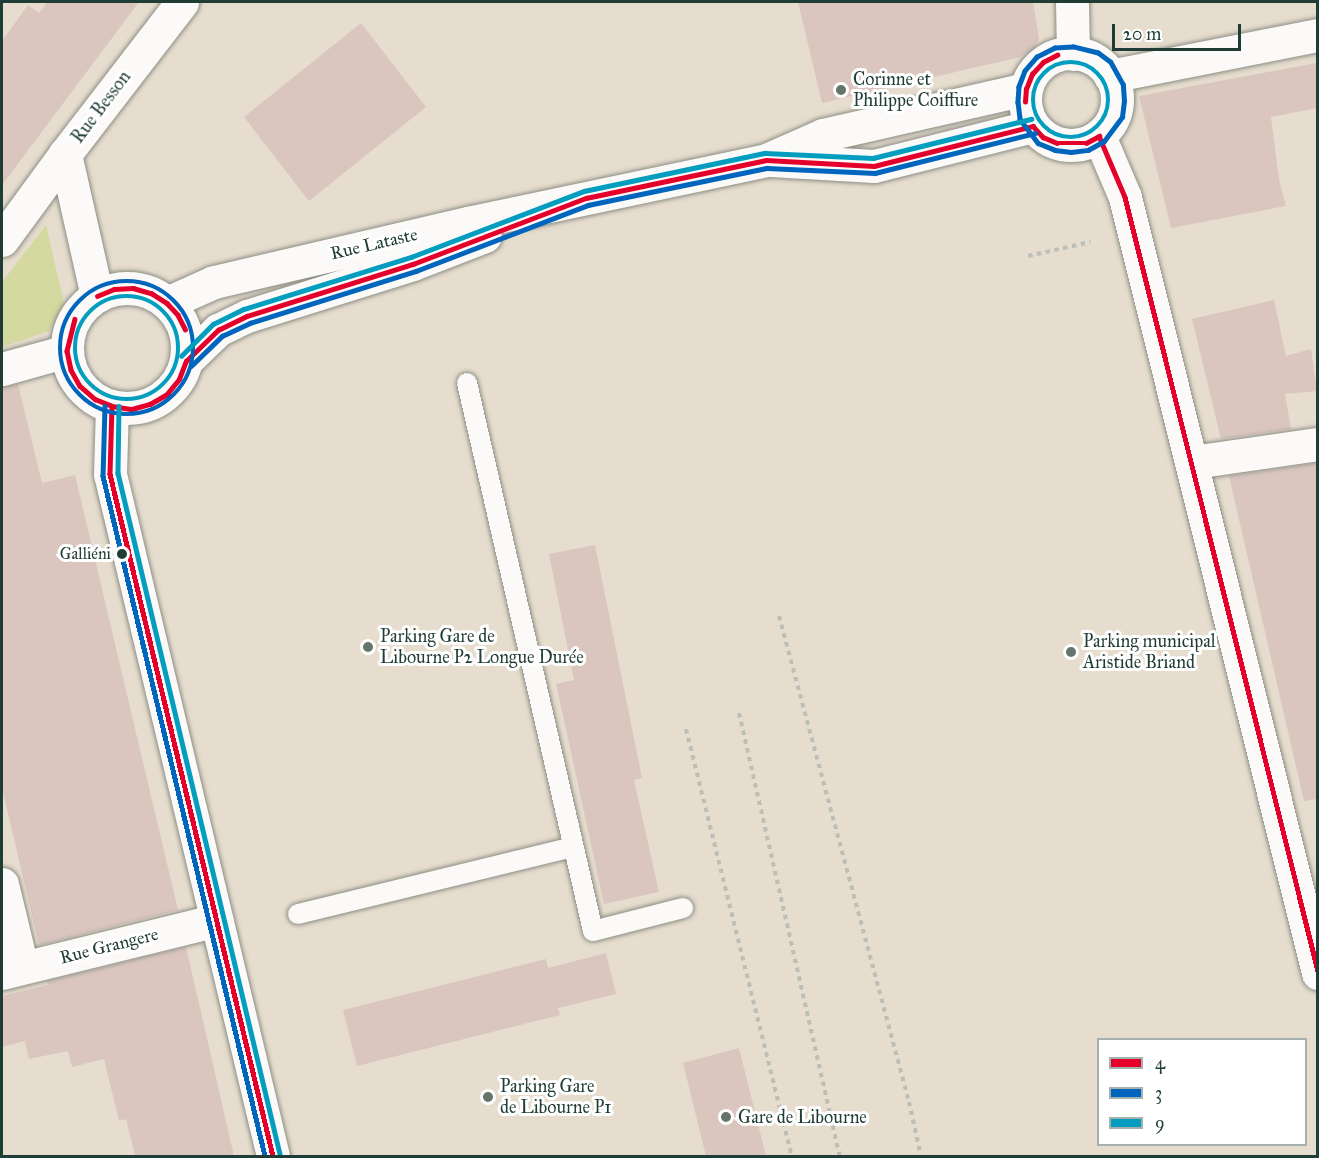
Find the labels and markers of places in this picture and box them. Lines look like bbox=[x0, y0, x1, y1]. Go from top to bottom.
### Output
place label: Corinne et Philippe Coiffure bbox=[853, 69, 978, 112]
marker: Corinne et Philippe Coiffure bbox=[834, 83, 848, 97]
place label: Galliéni bbox=[60, 544, 111, 564]
marker: Galliéni bbox=[116, 548, 128, 560]
place label: Parking Gare de Libourne P2 Longue Durée bbox=[380, 626, 584, 668]
place label: Parking municipal Aristide Briand bbox=[1083, 631, 1216, 674]
marker: Parking Gare de Libourne P2 Longue Durée bbox=[361, 640, 375, 654]
marker: Parking municipal Aristide Briand bbox=[1064, 645, 1078, 659]
place label: Parking Gare de Libourne P1 bbox=[500, 1076, 611, 1118]
marker: Parking Gare de Libourne P1 bbox=[481, 1090, 495, 1104]
place label: Gare de Libourne bbox=[738, 1106, 867, 1128]
marker: Gare de Libourne bbox=[719, 1110, 733, 1124]

